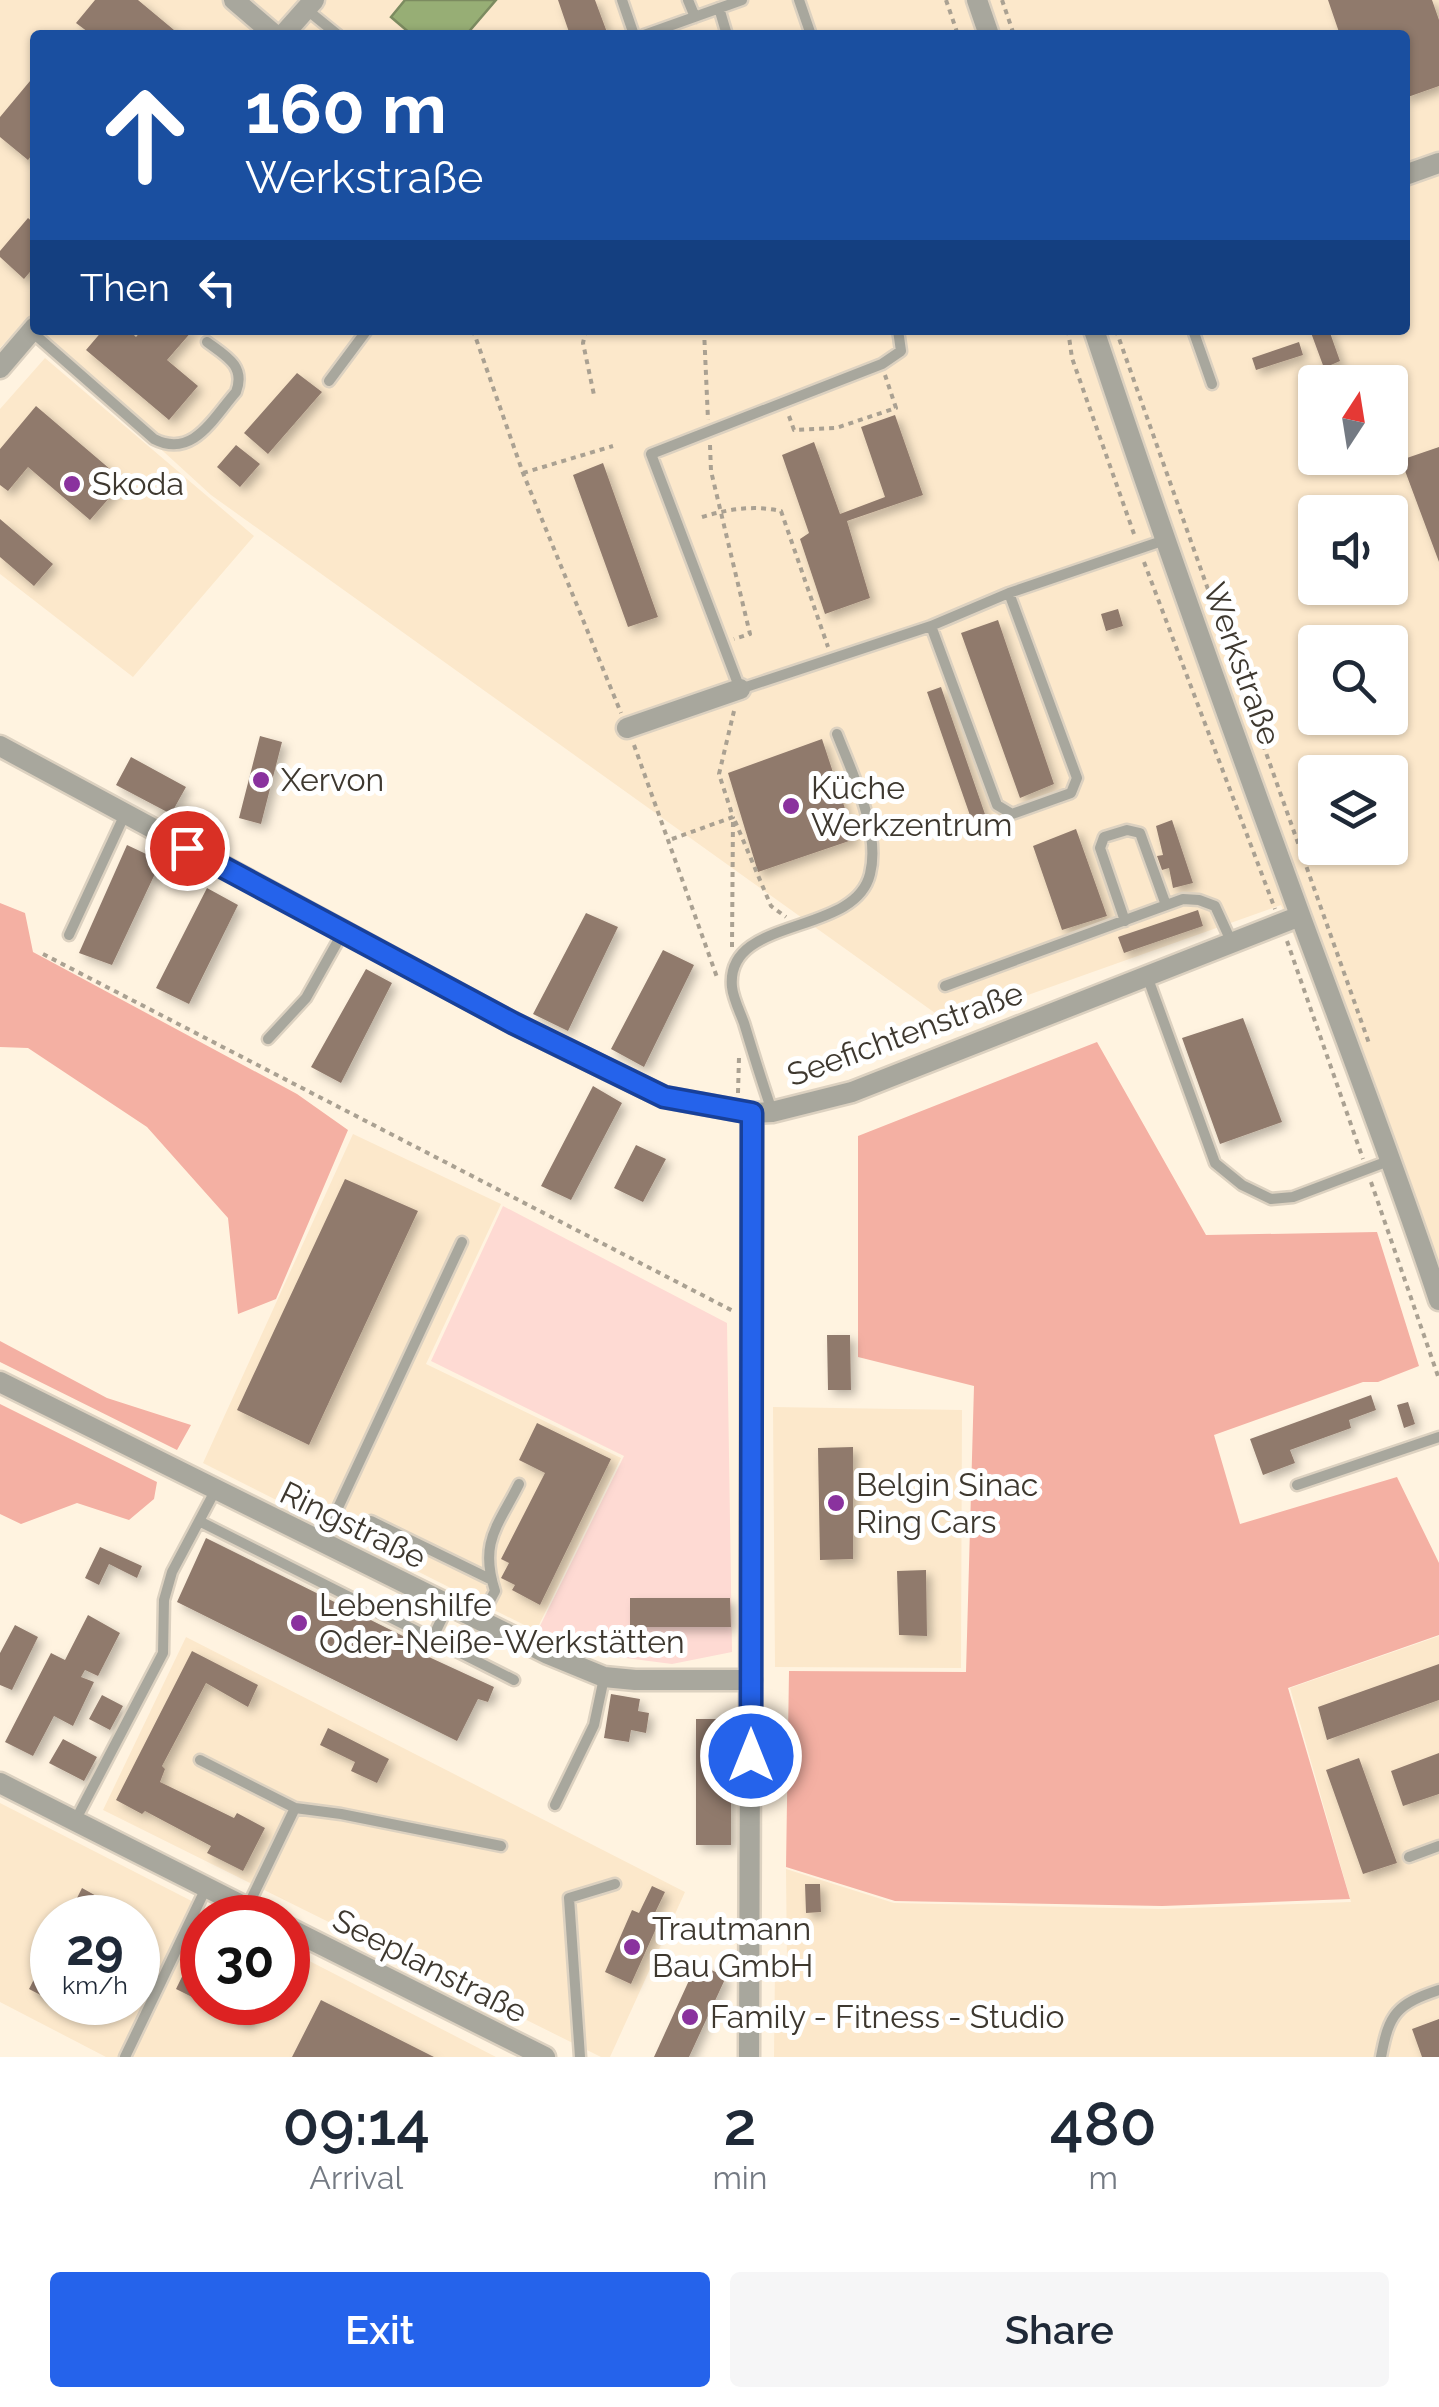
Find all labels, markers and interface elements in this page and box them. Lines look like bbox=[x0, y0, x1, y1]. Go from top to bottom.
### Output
text: 160 m bbox=[245, 67, 447, 149]
icon: ahead bbox=[80, 70, 210, 200]
text: Werkstraße bbox=[245, 151, 483, 204]
icon: left bbox=[190, 260, 245, 315]
text: Then bbox=[80, 265, 170, 310]
north arrow bbox=[1298, 365, 1408, 475]
map controls bbox=[1298, 365, 1408, 865]
place label: Skoda bbox=[92, 465, 184, 502]
marker: Skoda bbox=[61, 473, 83, 495]
button: sound bbox=[1298, 495, 1408, 605]
street label: Werkstraße bbox=[1196, 578, 1289, 750]
button: search bbox=[1298, 625, 1408, 735]
button: layers bbox=[1298, 755, 1408, 865]
place label: Xervon bbox=[281, 761, 384, 798]
marker: Xervon bbox=[250, 769, 272, 791]
place label: Küche Werkzentrum bbox=[811, 769, 1012, 843]
marker: Küche Werkzentrum bbox=[780, 795, 802, 817]
pin bbox=[145, 806, 230, 891]
icon: arrive bbox=[160, 821, 215, 876]
street label: Seefichtenstraße bbox=[782, 974, 1028, 1093]
place label: Belgin Sinac Ring Cars bbox=[856, 1466, 1038, 1540]
street label: Ringstraße bbox=[274, 1473, 432, 1576]
marker: Belgin Sinac Ring Cars bbox=[825, 1492, 847, 1514]
place label: Lebenshilfe Oder-Neiße-Werkstätten bbox=[319, 1586, 685, 1660]
marker: Lebenshilfe Oder-Neiße-Werkstätten bbox=[288, 1612, 310, 1634]
position arrow bbox=[699, 1704, 803, 1808]
speed limit sign: 30 bbox=[180, 1895, 310, 2025]
street label: Seeplanstraße bbox=[327, 1901, 533, 2030]
place label: Trautmann Bau GmbH bbox=[652, 1910, 813, 1984]
text: 29 bbox=[66, 1918, 124, 1977]
marker: Trautmann Bau GmbH bbox=[621, 1936, 643, 1958]
text: km/h bbox=[62, 1970, 128, 2000]
place label: Family - Fitness - Studio bbox=[710, 1998, 1065, 2035]
marker: Family - Fitness - Studio bbox=[679, 2006, 701, 2028]
text: 09:14 bbox=[282, 2089, 430, 2159]
text: 2 bbox=[723, 2089, 756, 2159]
text: 480 bbox=[1050, 2089, 1157, 2159]
text: Arrival bbox=[309, 2159, 403, 2196]
text: min bbox=[712, 2159, 767, 2196]
text: m bbox=[1089, 2159, 1118, 2196]
button: Exit bbox=[50, 2272, 710, 2387]
button: Share bbox=[730, 2272, 1389, 2387]

